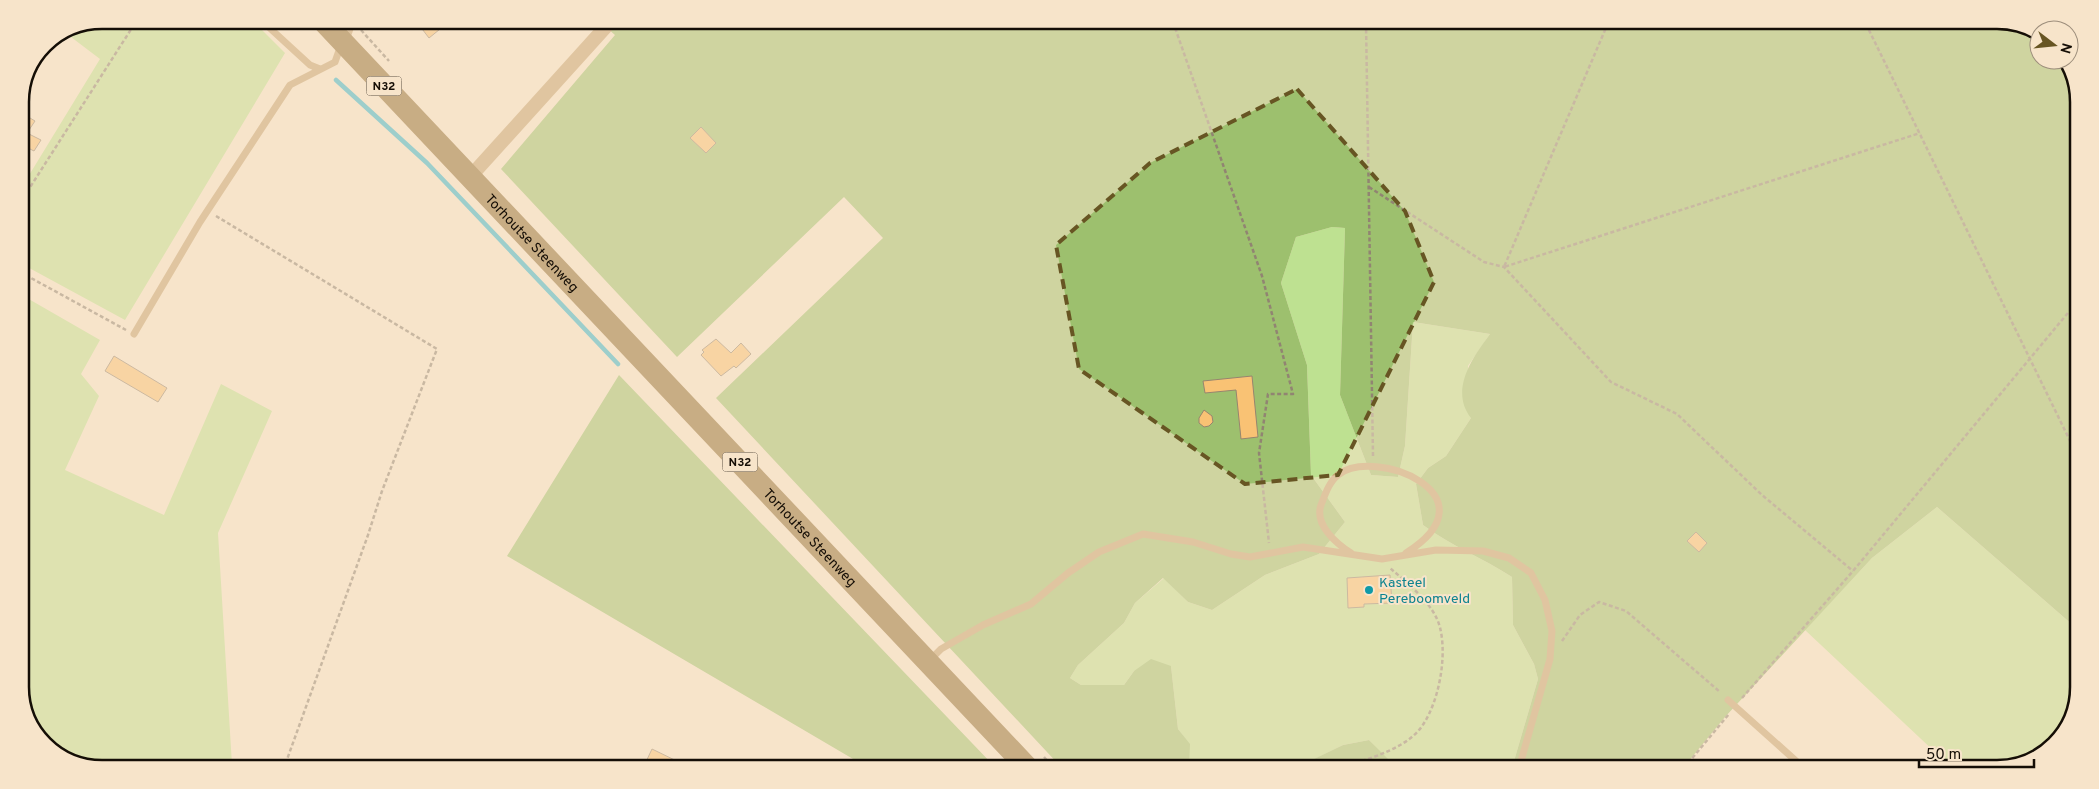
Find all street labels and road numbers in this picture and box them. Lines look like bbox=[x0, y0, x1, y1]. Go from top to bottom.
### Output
road number: N32 bbox=[366, 76, 402, 95]
street label: Torhoutse Steenweg bbox=[481, 191, 582, 296]
road number: N32 bbox=[722, 452, 758, 472]
street label: Torhoutse Steenweg bbox=[759, 486, 859, 591]

